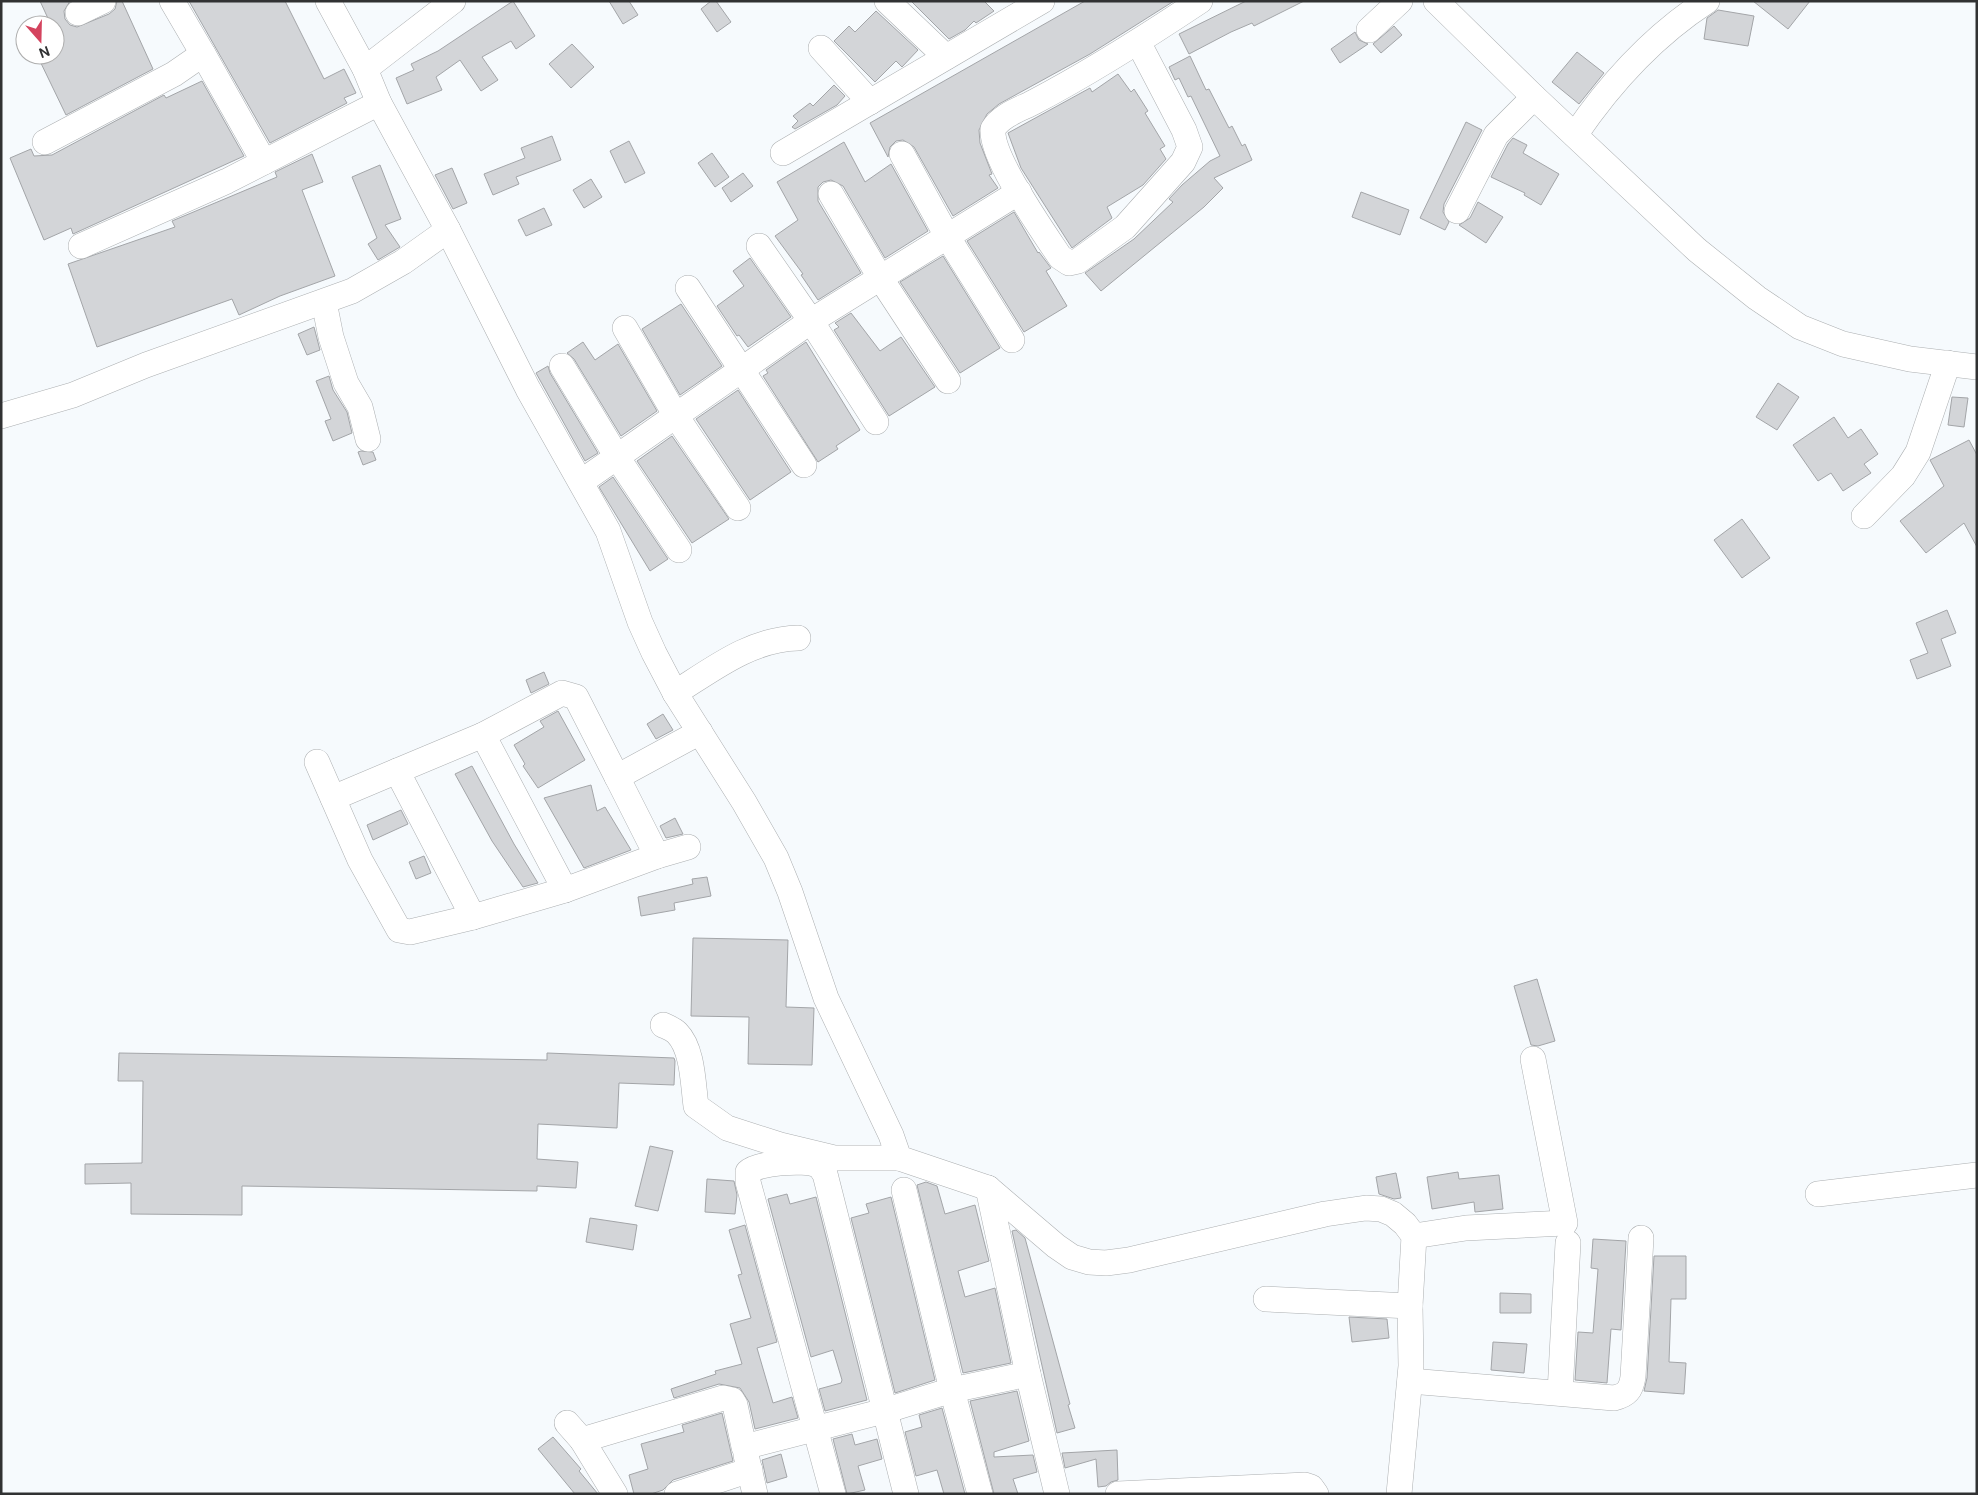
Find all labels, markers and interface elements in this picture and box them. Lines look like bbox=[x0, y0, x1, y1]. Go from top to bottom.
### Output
north arrow bbox=[15, 15, 65, 65]
text: N bbox=[37, 42, 52, 62]

